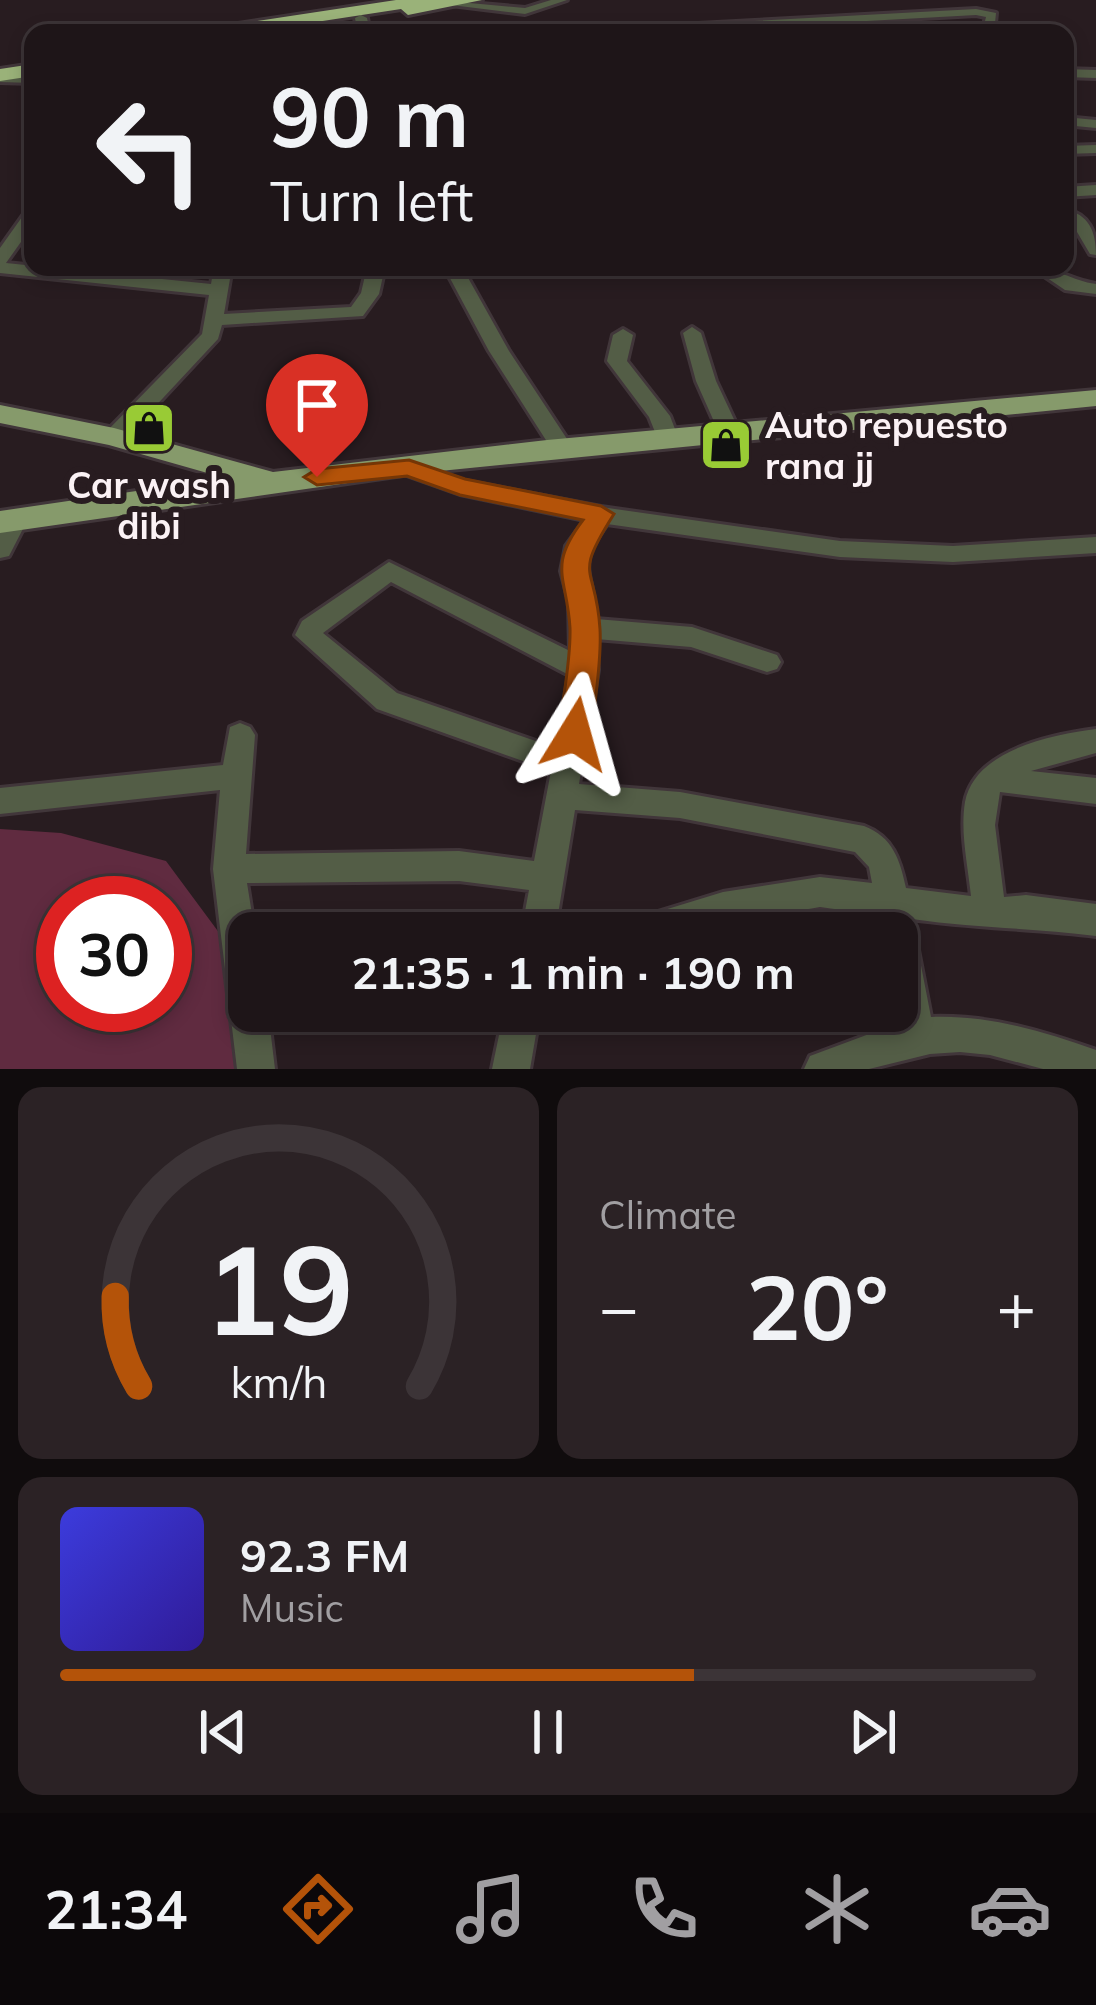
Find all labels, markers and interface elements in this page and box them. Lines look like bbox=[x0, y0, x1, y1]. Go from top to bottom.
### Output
text: 90 m bbox=[270, 63, 469, 168]
icon: left bbox=[72, 72, 228, 228]
text: Turn left bbox=[270, 167, 473, 235]
pin bbox=[266, 354, 368, 477]
icon: arrive bbox=[284, 372, 350, 438]
shop icon: Car wash dibi bbox=[121, 400, 177, 456]
place label: Auto repuesto rana jj bbox=[765, 402, 1008, 488]
shop icon: Auto repuesto rana jj bbox=[698, 417, 754, 473]
place label: Car wash dibi bbox=[67, 462, 231, 548]
position arrow bbox=[512, 671, 638, 797]
speed limit sign: 30 bbox=[36, 876, 192, 1032]
text: 21:35 · 1 min · 190 m bbox=[351, 944, 795, 1000]
text: Climate bbox=[599, 1190, 737, 1239]
text: 19 bbox=[204, 1210, 353, 1366]
text: 20° bbox=[746, 1250, 889, 1363]
text: − bbox=[599, 1265, 639, 1348]
text: + bbox=[996, 1265, 1036, 1348]
text: km/h bbox=[230, 1355, 327, 1409]
text: 92.3 FM bbox=[240, 1527, 409, 1583]
text: Music bbox=[240, 1583, 344, 1632]
icon: previous bbox=[190, 1699, 256, 1765]
icon: pause bbox=[515, 1699, 581, 1765]
icon: next bbox=[840, 1699, 906, 1765]
icon: directions bbox=[276, 1867, 360, 1951]
icon: music bbox=[449, 1867, 533, 1951]
icon: phone bbox=[622, 1867, 706, 1951]
icon: climate bbox=[795, 1867, 879, 1951]
icon: car bbox=[968, 1867, 1052, 1951]
text: 21:34 bbox=[44, 1875, 187, 1943]

